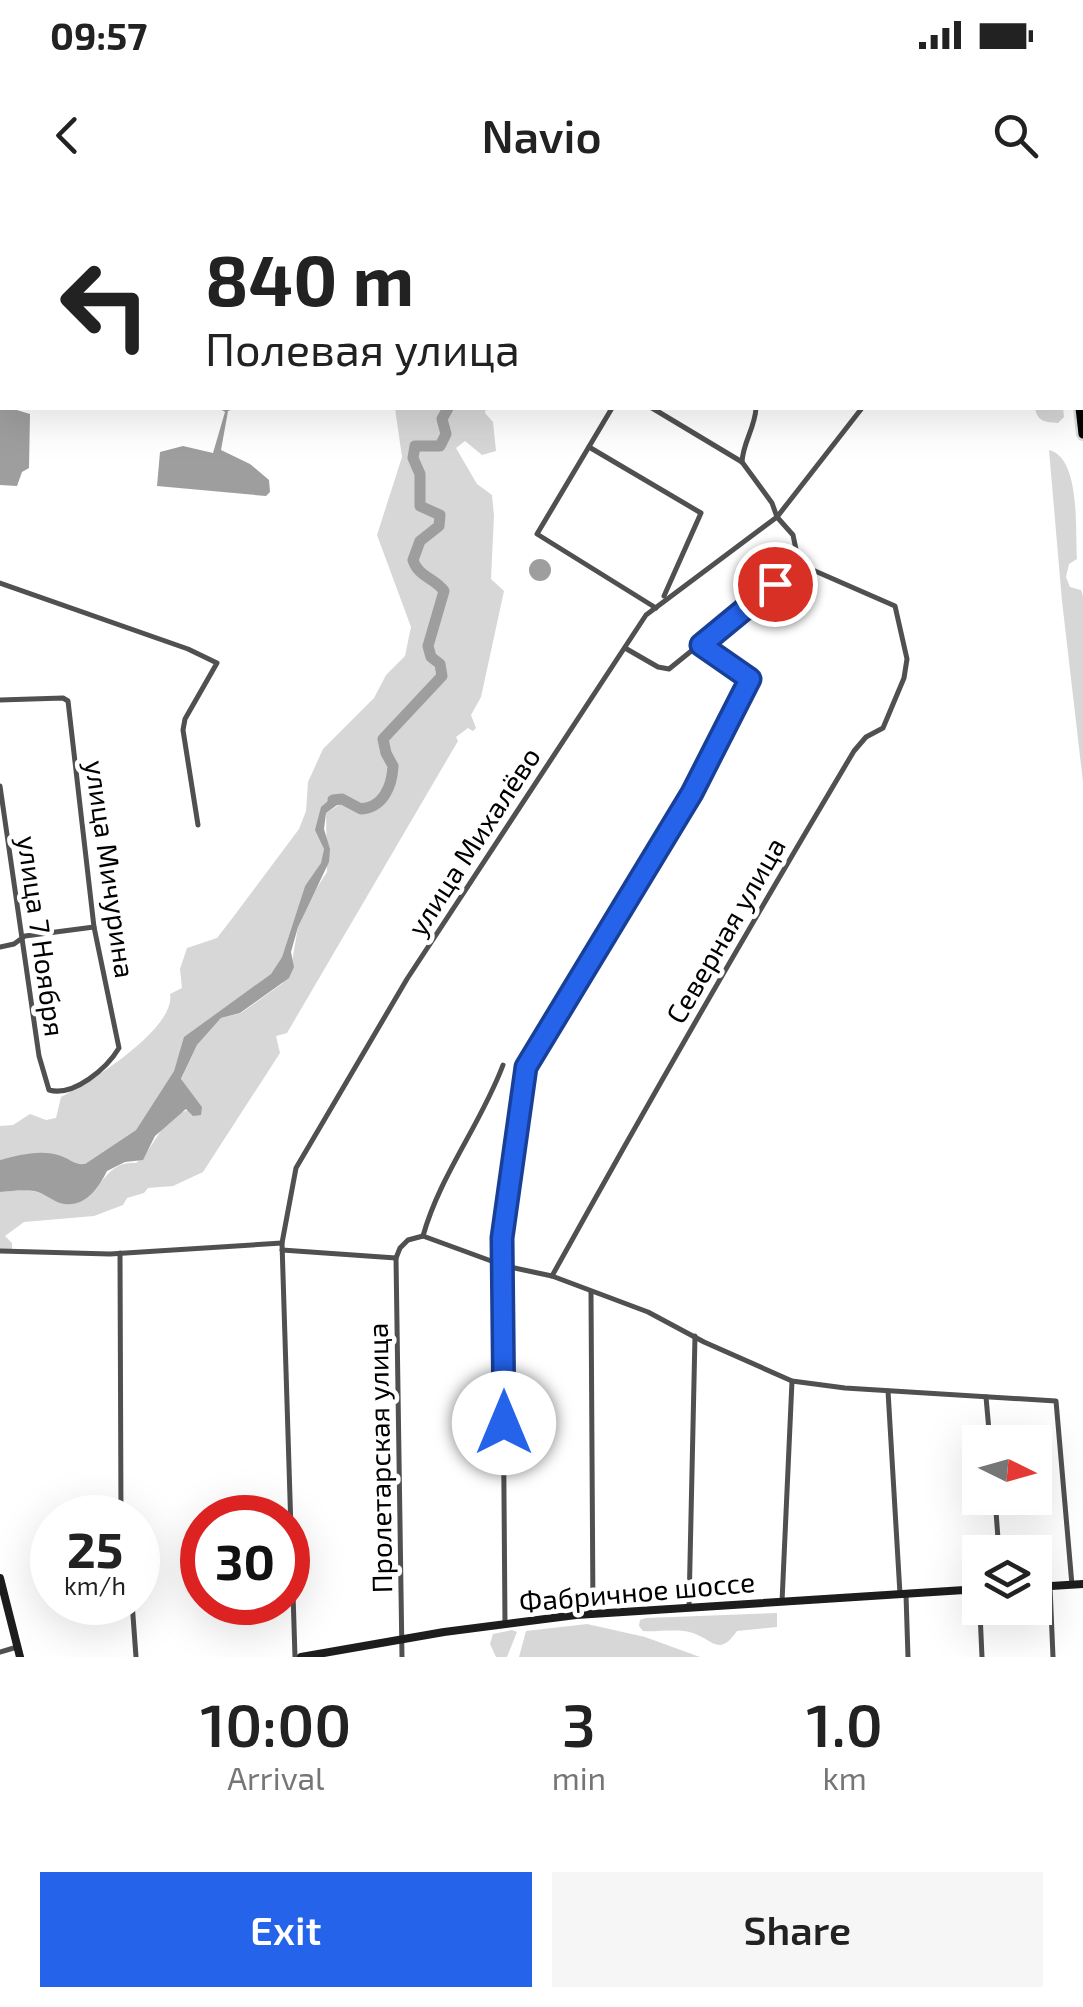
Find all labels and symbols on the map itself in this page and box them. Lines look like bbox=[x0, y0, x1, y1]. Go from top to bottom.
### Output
pin bbox=[733, 542, 818, 627]
street label: улица Михалёво bbox=[399, 740, 547, 942]
street label: улица Мичурина bbox=[79, 758, 143, 980]
street label: Северная улица bbox=[658, 831, 792, 1029]
street label: улица 7 Ноября bbox=[11, 833, 73, 1039]
street label: Пролетарская улица bbox=[360, 1322, 398, 1594]
position arrow bbox=[452, 1371, 556, 1475]
north arrow bbox=[962, 1425, 1052, 1515]
speed limit sign: 30 bbox=[180, 1495, 310, 1625]
street label: Фабричное шоссе bbox=[518, 1564, 756, 1618]

